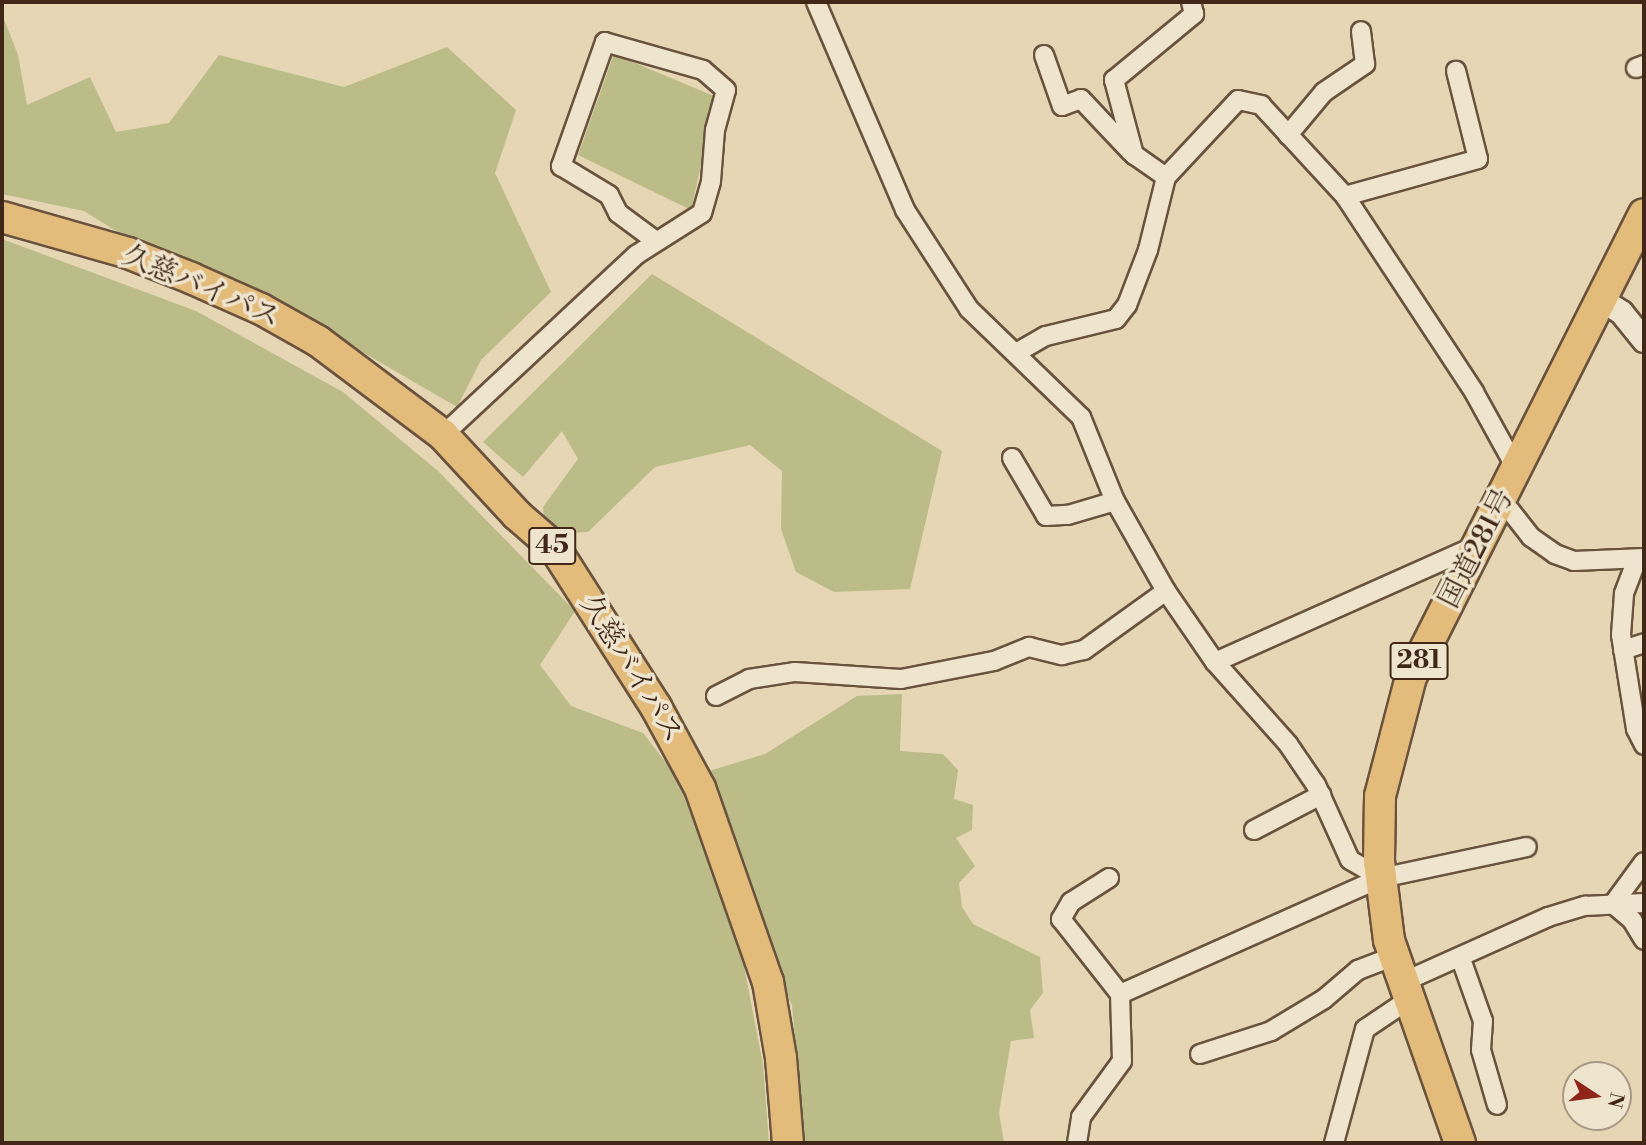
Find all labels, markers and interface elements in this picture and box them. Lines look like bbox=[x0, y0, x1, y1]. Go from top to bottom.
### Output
street label: 久慈バイパス bbox=[117, 239, 285, 335]
street label: 国道281号 bbox=[1433, 484, 1521, 614]
road number: 45 bbox=[528, 524, 576, 568]
street label: 久慈バイパス bbox=[572, 589, 690, 749]
road number: 281 bbox=[1389, 638, 1449, 684]
north arrow bbox=[1562, 1061, 1632, 1131]
text: N bbox=[1602, 1090, 1629, 1110]

